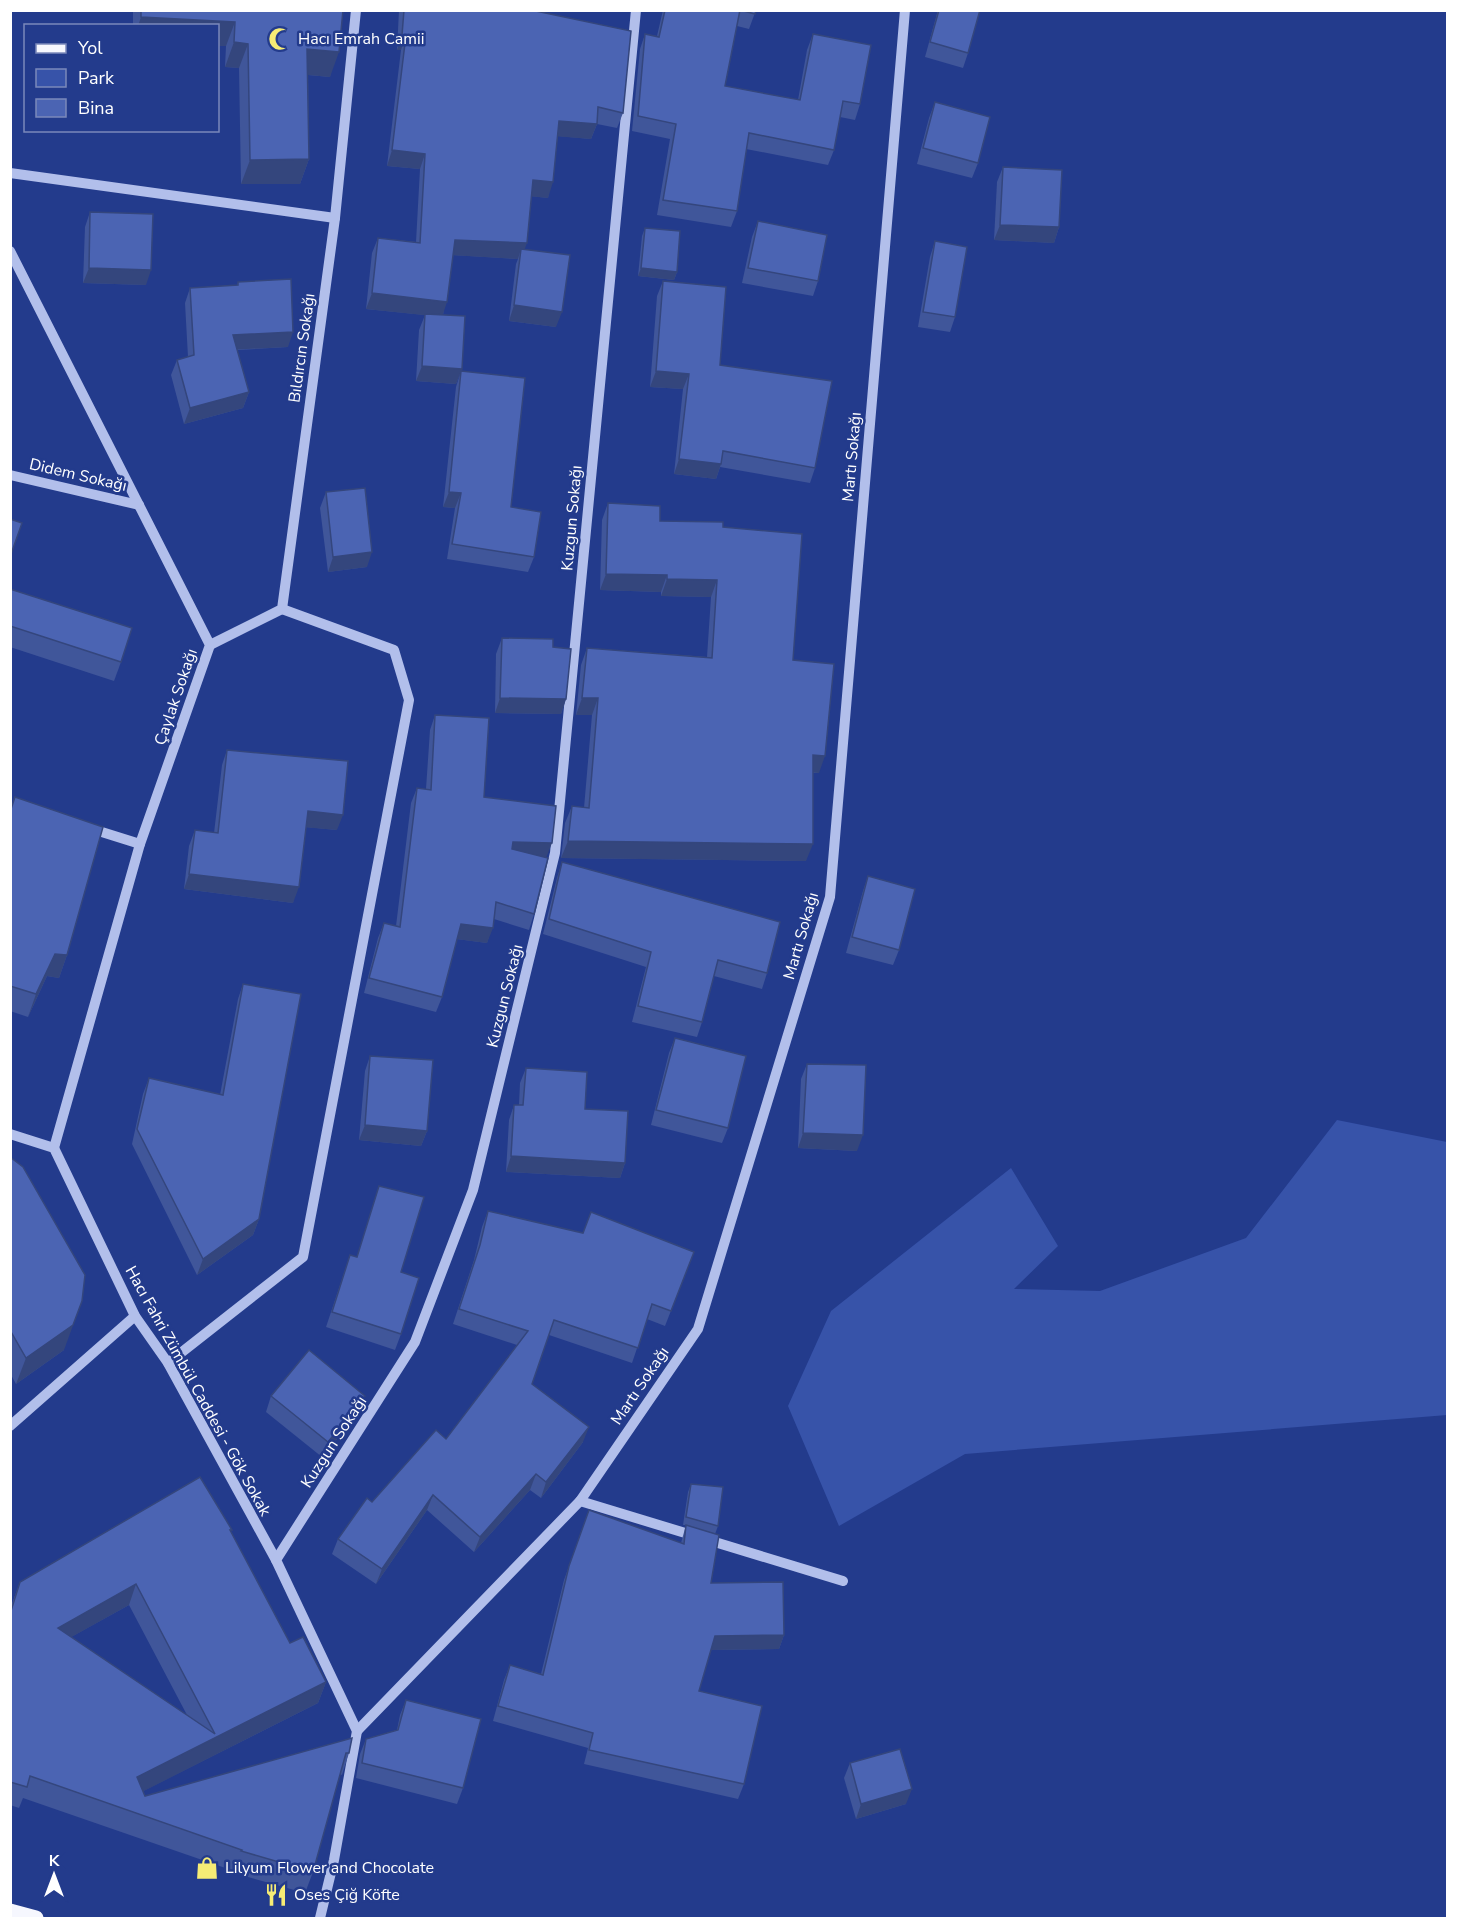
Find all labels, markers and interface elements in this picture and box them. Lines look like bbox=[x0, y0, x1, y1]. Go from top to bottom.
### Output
legend bbox=[24, 24, 219, 132]
mosque icon: Hacı Emrah Camii bbox=[267, 26, 293, 52]
place label: Hacı Emrah Camii bbox=[298, 28, 424, 50]
text: Yol bbox=[77, 36, 103, 60]
text: Park bbox=[78, 66, 115, 90]
text: Bina bbox=[78, 96, 114, 120]
street label: Bıldırcın Sokağı bbox=[283, 292, 321, 404]
street label: Martı Sokağı bbox=[837, 411, 867, 503]
street label: Didem Sokağı bbox=[27, 453, 129, 497]
street label: Kuzgun Sokağı bbox=[556, 464, 588, 572]
street label: Çaylak Sokağı bbox=[149, 646, 203, 748]
street label: Martı Sokağı bbox=[778, 890, 824, 982]
street label: Kuzgun Sokağı bbox=[482, 942, 528, 1050]
street label: Hacı Fahri Zümbül Caddesi - Gök Sokak bbox=[120, 1262, 277, 1521]
street label: Martı Sokağı bbox=[606, 1343, 674, 1429]
street label: Kuzgun Sokağı bbox=[296, 1392, 372, 1492]
north arrow bbox=[24, 1845, 84, 1905]
text: K bbox=[49, 1850, 61, 1872]
shop icon: Lilyum Flower and Chocolate bbox=[194, 1855, 220, 1881]
place label: Lilyum Flower and Chocolate bbox=[225, 1857, 434, 1879]
restaurant icon: Oses Çiğ Köfte bbox=[263, 1882, 289, 1908]
place label: Oses Çiğ Köfte bbox=[294, 1884, 400, 1906]

